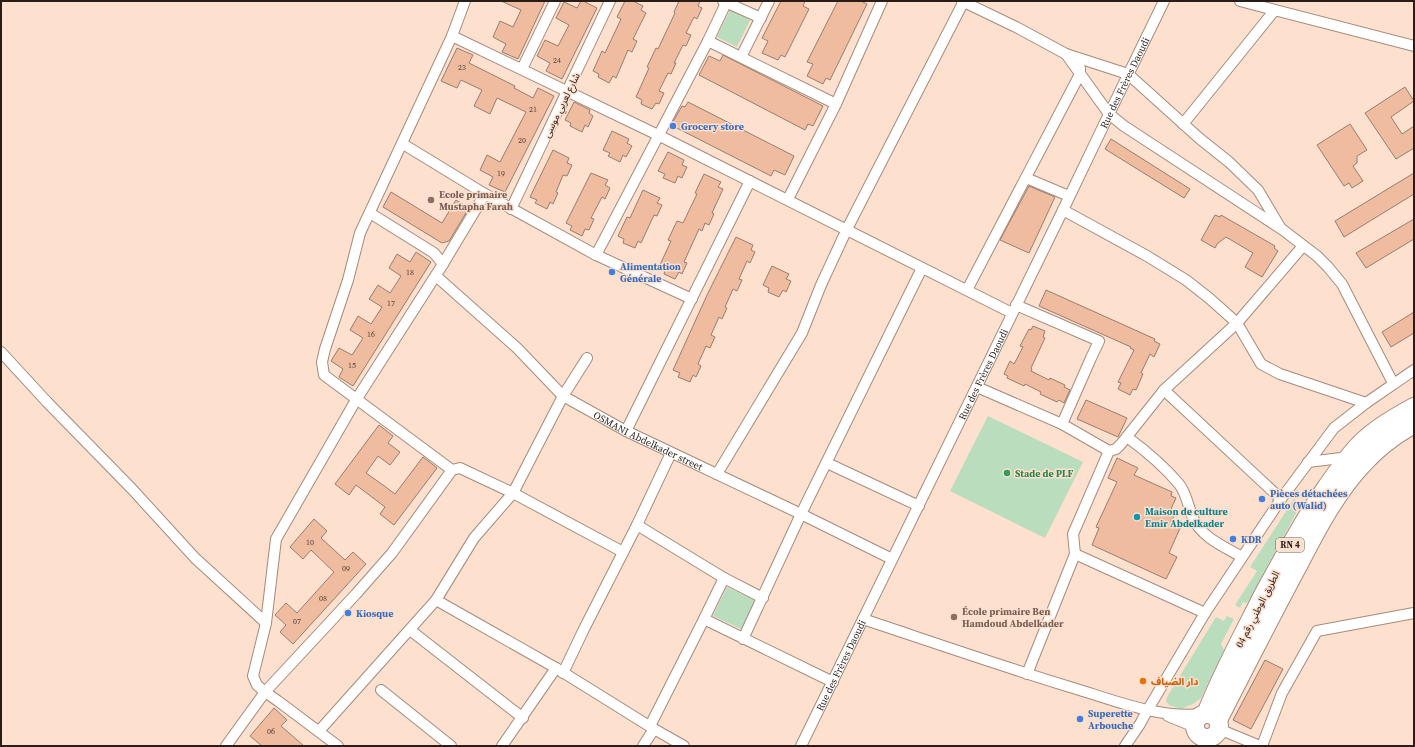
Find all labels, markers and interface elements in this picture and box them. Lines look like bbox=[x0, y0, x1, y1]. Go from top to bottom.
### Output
street label: Rue des Frères Daoudi bbox=[1097, 35, 1152, 131]
house number: 24 bbox=[553, 55, 561, 66]
house number: 23 bbox=[458, 62, 466, 73]
street label: شارع لعربي موسى bbox=[540, 70, 584, 140]
house number: 21 bbox=[529, 104, 537, 115]
place label: Grocery store bbox=[681, 120, 744, 133]
marker: Grocery store bbox=[668, 121, 678, 131]
house number: 20 bbox=[518, 135, 526, 146]
house number: 19 bbox=[497, 168, 505, 179]
place label: Ecole primaire Mustapha Farah bbox=[439, 188, 513, 213]
marker: Ecole primaire Mustapha Farah bbox=[426, 195, 436, 205]
place label: Alimentation Générale bbox=[620, 260, 681, 285]
house number: 18 bbox=[406, 267, 414, 278]
marker: Alimentation Générale bbox=[607, 267, 617, 277]
house number: 17 bbox=[387, 298, 395, 309]
street label: Rue des Frères Daoudi bbox=[955, 327, 1011, 422]
house number: 16 bbox=[367, 329, 375, 340]
house number: 15 bbox=[348, 360, 356, 371]
street label: OSMANI Abdelkader street bbox=[591, 408, 705, 474]
place label: Stade de PLF bbox=[1015, 467, 1074, 480]
marker: Stade de PLF bbox=[1002, 468, 1012, 478]
place label: Pièces détachées auto (Walid) bbox=[1270, 487, 1348, 512]
marker: Pièces détachées auto (Walid) bbox=[1257, 494, 1267, 504]
place label: Maison de culture Emir Abdelkader bbox=[1145, 505, 1228, 530]
marker: Maison de culture Emir Abdelkader bbox=[1132, 512, 1142, 522]
place label: KDR bbox=[1241, 533, 1262, 546]
marker: KDR bbox=[1228, 534, 1238, 544]
house number: 10 bbox=[306, 537, 314, 548]
road number: RN 4 bbox=[1276, 538, 1304, 552]
house number: 09 bbox=[342, 563, 350, 574]
street label: الطريق الوطني رقم 04 bbox=[1232, 569, 1284, 650]
house number: 08 bbox=[319, 593, 327, 604]
place label: École primaire Ben Hamdoud Abdelkader bbox=[962, 605, 1064, 630]
place label: Kiosque bbox=[356, 607, 393, 620]
marker: Kiosque bbox=[343, 608, 353, 618]
marker: École primaire Ben Hamdoud Abdelkader bbox=[949, 612, 959, 622]
house number: 07 bbox=[293, 616, 301, 627]
street label: Rue des Frères Daoudi bbox=[813, 618, 869, 713]
place label: دار الضياف bbox=[1151, 675, 1198, 688]
marker: دار الضياف bbox=[1138, 676, 1148, 686]
place label: Superette Arbouche bbox=[1088, 707, 1133, 732]
marker: Superette Arbouche bbox=[1075, 714, 1085, 724]
house number: 06 bbox=[267, 726, 275, 737]

